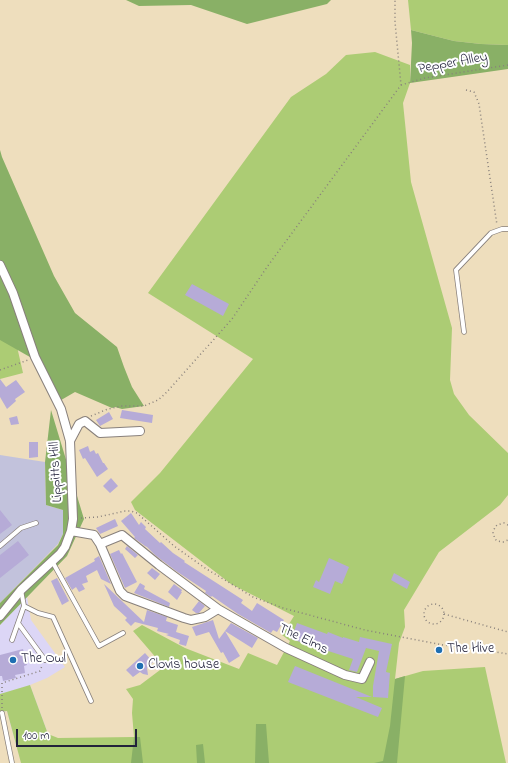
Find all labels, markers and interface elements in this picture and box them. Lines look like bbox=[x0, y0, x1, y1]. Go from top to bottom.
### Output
street label: Pepper Alley bbox=[417, 50, 489, 78]
street label: Lippitts Hill bbox=[47, 441, 67, 503]
street label: The Elms bbox=[275, 621, 331, 659]
place label: The Hive bbox=[447, 642, 494, 658]
marker: The Hive bbox=[434, 645, 444, 655]
place label: The Owl bbox=[21, 652, 66, 668]
marker: The Owl bbox=[8, 655, 18, 665]
place label: Clovis house bbox=[148, 658, 219, 674]
marker: Clovis house bbox=[135, 661, 145, 671]
scale bar bbox=[18, 721, 139, 747]
text: 100 m bbox=[23, 727, 50, 745]

